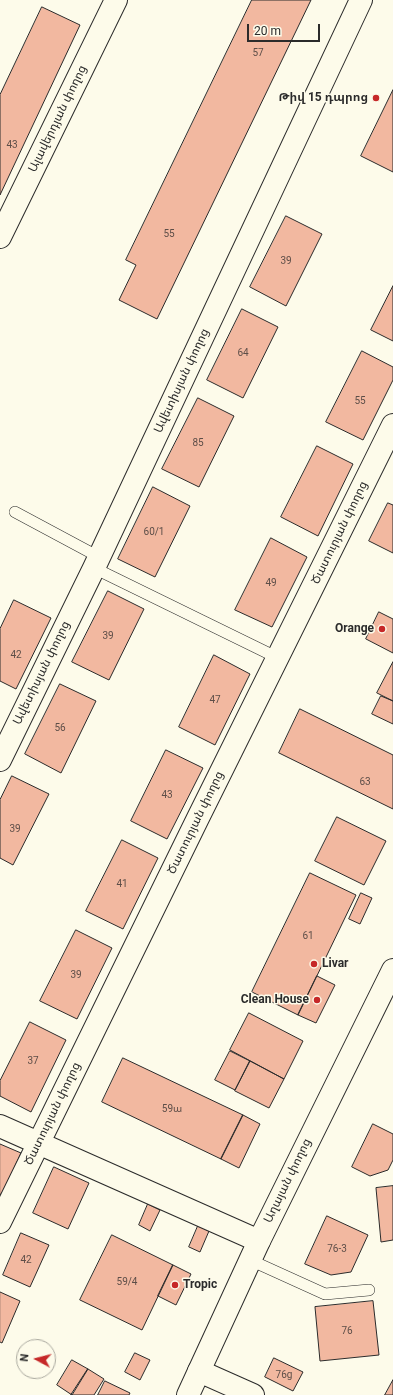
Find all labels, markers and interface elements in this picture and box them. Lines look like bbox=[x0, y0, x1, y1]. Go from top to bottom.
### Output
scale bar bbox=[249, 16, 322, 42]
text: 20 m bbox=[254, 24, 281, 38]
house number: 57 bbox=[252, 47, 264, 59]
street label: Ալավերդյան փողոց bbox=[26, 63, 90, 175]
place label: Թիվ 15 դպրոց bbox=[278, 91, 368, 105]
marker: Թիվ 15 դպրոց bbox=[371, 93, 381, 103]
house number: 43 bbox=[6, 139, 18, 151]
house number: 55 bbox=[163, 228, 175, 240]
house number: 39 bbox=[280, 255, 292, 267]
street label: Ավետիսյան փողոց bbox=[151, 326, 213, 436]
house number: 64 bbox=[237, 347, 249, 359]
house number: 55 bbox=[354, 395, 366, 407]
house number: 85 bbox=[192, 437, 204, 449]
street label: Ծատուրյան փողոց bbox=[309, 479, 371, 587]
house number: 60/1 bbox=[144, 526, 164, 538]
house number: 49 bbox=[265, 577, 277, 589]
street label: Ավետիսյան փողոց bbox=[11, 619, 73, 727]
place label: Orange bbox=[335, 622, 374, 636]
marker: Orange bbox=[377, 624, 387, 634]
house number: 39 bbox=[102, 630, 114, 642]
house number: 42 bbox=[10, 649, 22, 661]
house number: 47 bbox=[209, 694, 221, 706]
house number: 56 bbox=[54, 722, 66, 734]
street label: Ծատուրյան փողոց bbox=[165, 769, 227, 877]
house number: 63 bbox=[359, 776, 371, 788]
house number: 43 bbox=[161, 789, 173, 801]
house number: 39 bbox=[9, 823, 21, 835]
house number: 41 bbox=[116, 878, 128, 890]
house number: 61 bbox=[302, 930, 314, 942]
place label: Livar bbox=[322, 957, 348, 971]
marker: Livar bbox=[309, 959, 319, 969]
house number: 39 bbox=[70, 969, 82, 981]
place label: Clean House bbox=[241, 993, 309, 1007]
marker: Clean House bbox=[312, 995, 322, 1005]
house number: 37 bbox=[27, 1055, 39, 1067]
street label: Ծատուրյան փողոց bbox=[22, 1060, 84, 1168]
house number: 59ա bbox=[162, 1103, 182, 1115]
street label: Աղայան փողոց bbox=[261, 1136, 315, 1226]
house number: 76-3 bbox=[327, 1243, 347, 1255]
house number: 42 bbox=[20, 1254, 32, 1266]
house number: 59/4 bbox=[117, 1276, 137, 1288]
place label: Tropic bbox=[183, 1278, 217, 1292]
marker: Tropic bbox=[170, 1280, 180, 1290]
house number: 76 bbox=[341, 1325, 353, 1337]
north arrow bbox=[16, 1339, 56, 1379]
text: N bbox=[18, 1353, 32, 1362]
house number: 76g bbox=[276, 1369, 292, 1381]

